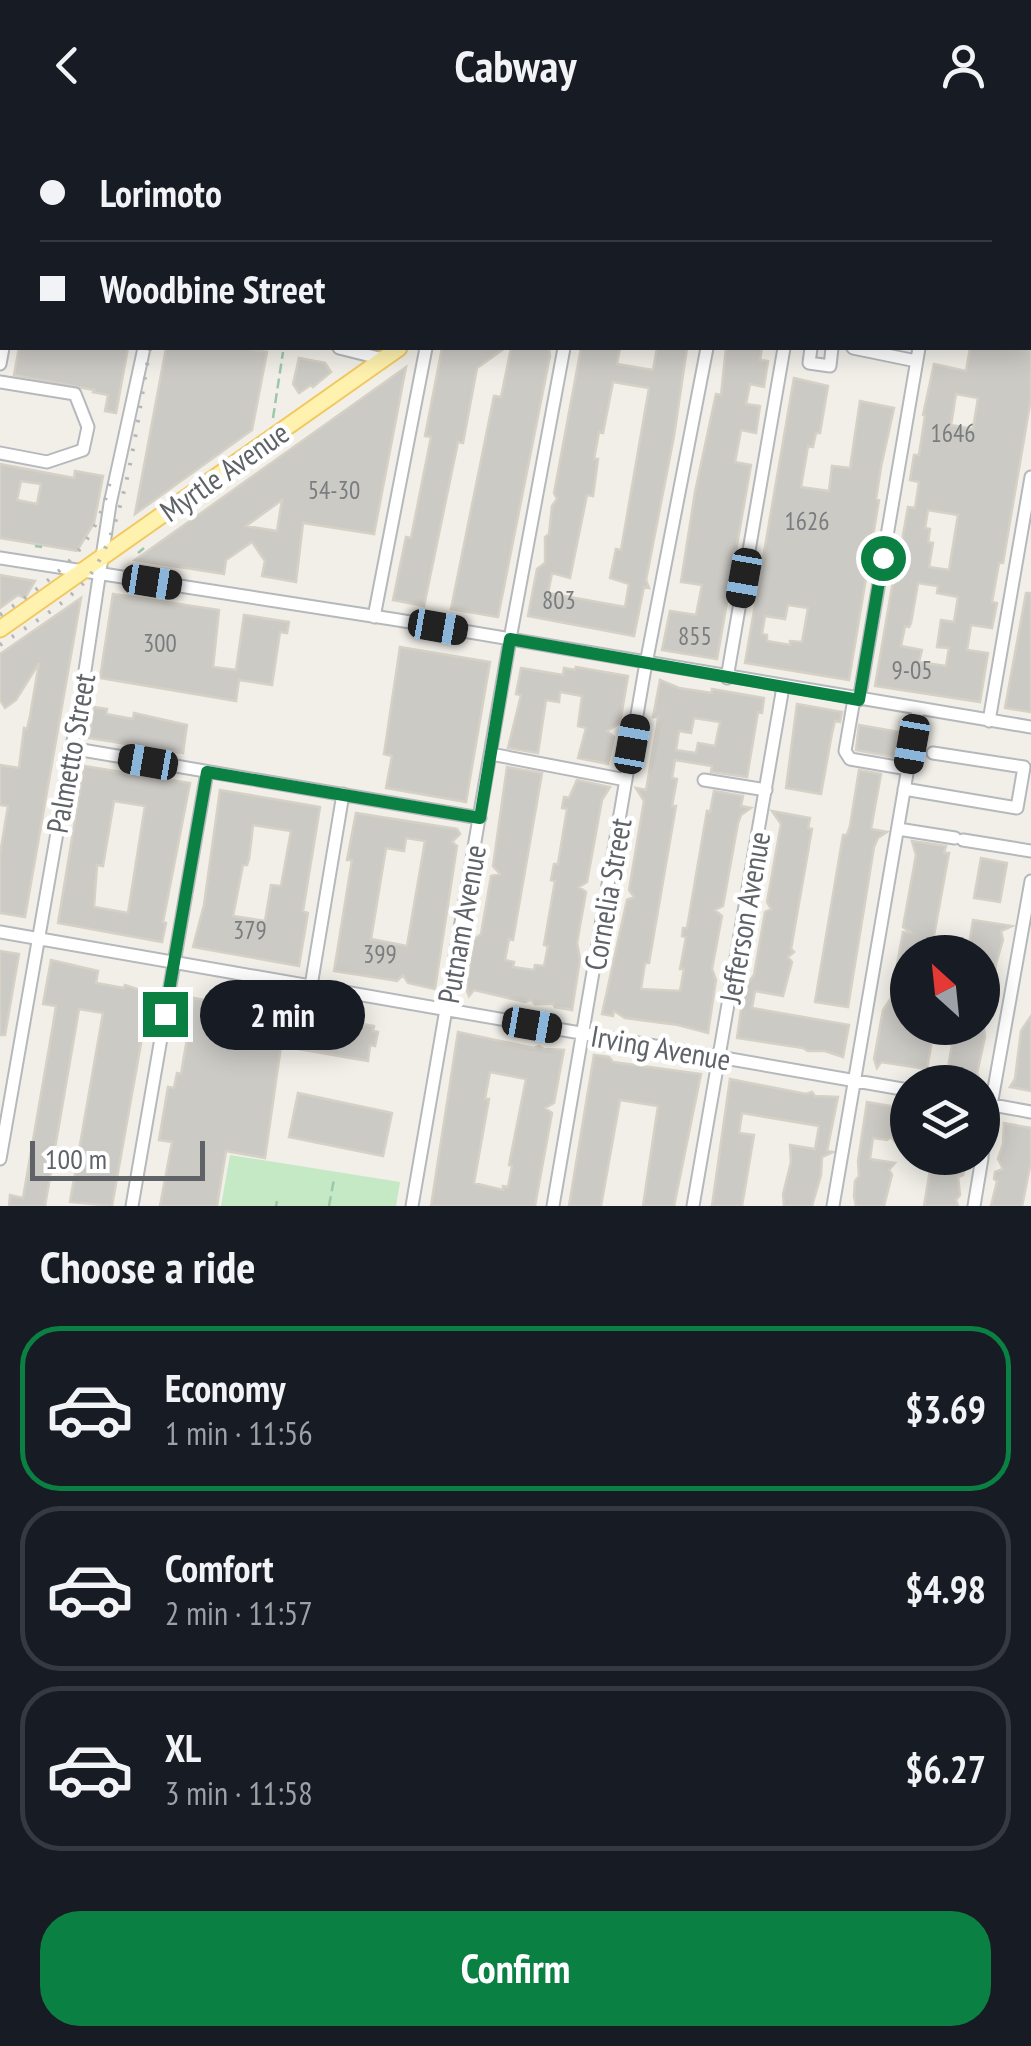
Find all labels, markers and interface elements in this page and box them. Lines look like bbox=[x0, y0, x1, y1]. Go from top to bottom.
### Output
text: Cabway bbox=[455, 36, 576, 94]
icon: back bbox=[40, 38, 95, 93]
icon: person bbox=[936, 38, 991, 93]
text: Lorimoto bbox=[100, 168, 222, 217]
text: Woodbine Street bbox=[100, 264, 325, 313]
street label: Myrtle Avenue bbox=[152, 412, 296, 530]
house number: 1646 bbox=[930, 417, 976, 449]
house number: 54-30 bbox=[308, 474, 360, 506]
house number: 1626 bbox=[784, 505, 830, 537]
route start bbox=[861, 536, 906, 581]
car bbox=[724, 546, 764, 610]
car bbox=[120, 562, 184, 602]
house number: 803 bbox=[542, 584, 576, 616]
car bbox=[406, 607, 470, 647]
house number: 855 bbox=[678, 620, 712, 652]
house number: 300 bbox=[143, 627, 177, 659]
house number: 9-05 bbox=[891, 654, 933, 686]
street label: Palmetto Street bbox=[37, 669, 103, 836]
car bbox=[612, 712, 652, 776]
car bbox=[892, 712, 932, 776]
car bbox=[116, 742, 180, 782]
street label: Cornelia Street bbox=[574, 814, 640, 973]
street label: Jefferson Avenue bbox=[710, 828, 778, 1007]
street label: Putnam Avenue bbox=[428, 842, 494, 1006]
house number: 379 bbox=[233, 914, 267, 946]
north arrow bbox=[890, 935, 1000, 1045]
map controls bbox=[890, 935, 1000, 1175]
house number: 399 bbox=[363, 938, 397, 970]
callout: 2 min bbox=[200, 979, 365, 1049]
route end bbox=[143, 992, 188, 1037]
text: 2 min bbox=[250, 994, 315, 1036]
car bbox=[500, 1005, 564, 1045]
street label: Irving Avenue bbox=[588, 1016, 734, 1078]
button: layers bbox=[890, 1065, 1000, 1175]
scale bar bbox=[30, 1136, 205, 1180]
text: 100 m bbox=[45, 1140, 107, 1177]
text: Choose a ride bbox=[40, 1237, 255, 1295]
text: Economy bbox=[165, 1363, 285, 1412]
icon: car bbox=[45, 1364, 135, 1454]
text: $3.69 bbox=[905, 1384, 986, 1433]
text: 1 min · 11:56 bbox=[165, 1412, 313, 1454]
text: Comfort bbox=[165, 1543, 274, 1592]
icon: car bbox=[45, 1544, 135, 1634]
text: $4.98 bbox=[905, 1564, 986, 1613]
text: 2 min · 11:57 bbox=[165, 1592, 313, 1634]
text: XL bbox=[165, 1723, 201, 1772]
icon: car bbox=[45, 1724, 135, 1814]
text: $6.27 bbox=[905, 1744, 986, 1793]
text: 3 min · 11:58 bbox=[165, 1772, 313, 1814]
button: Confirm bbox=[40, 1911, 991, 2026]

